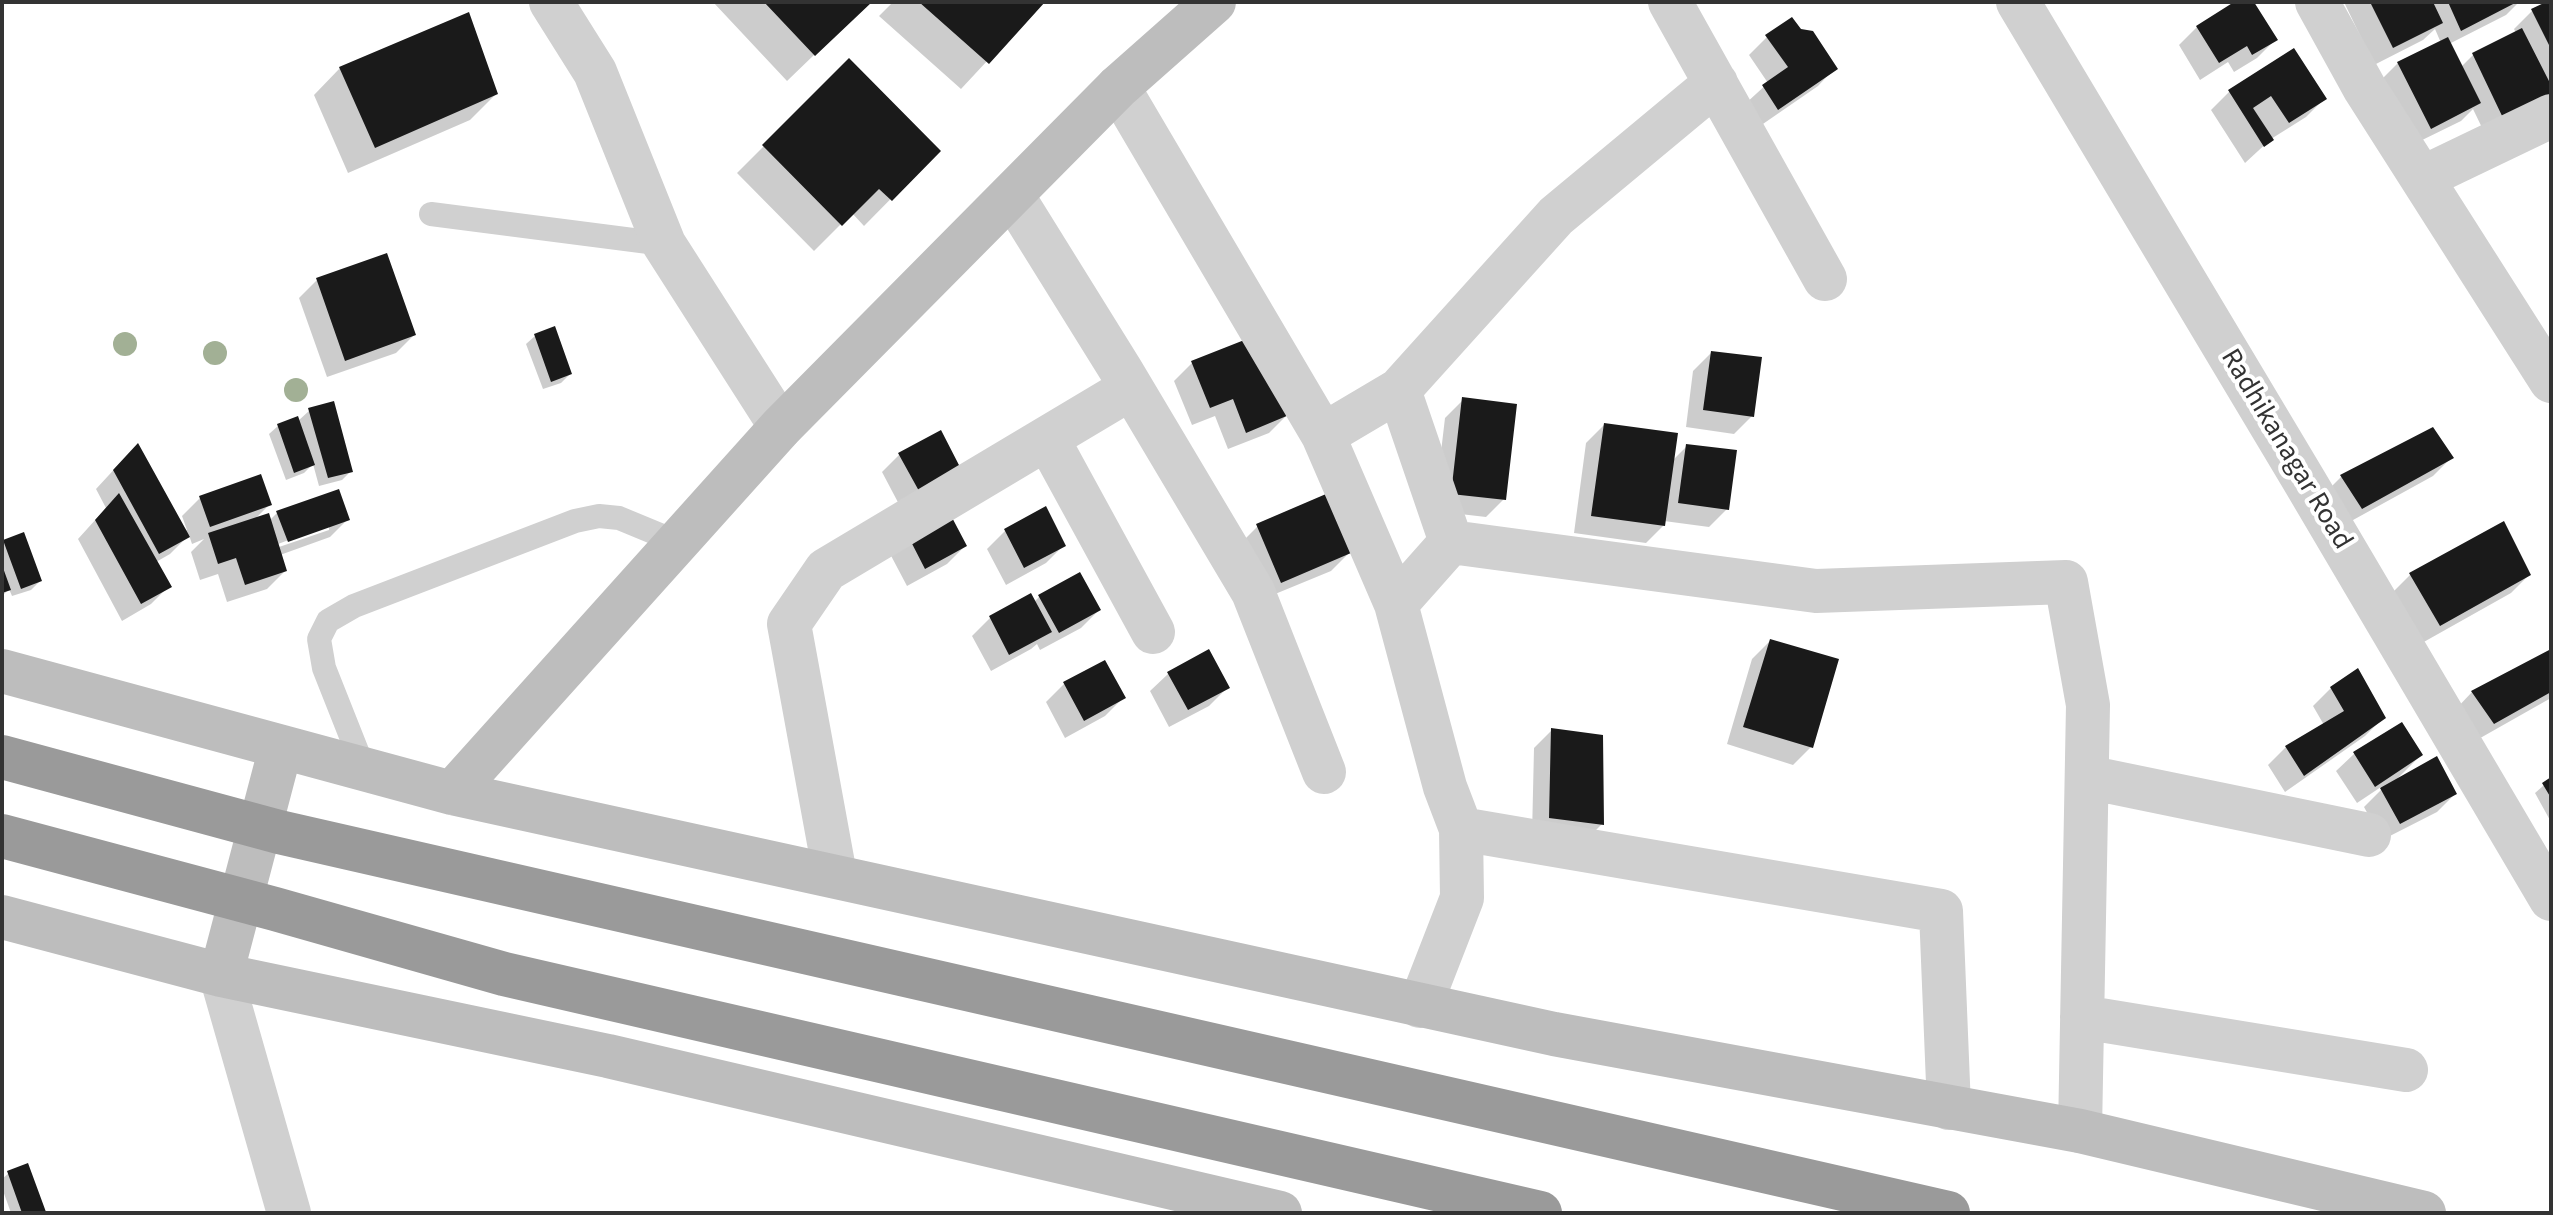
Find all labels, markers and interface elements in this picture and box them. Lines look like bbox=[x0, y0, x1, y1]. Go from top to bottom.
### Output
street label: Radhikanagar Road bbox=[2212, 344, 2358, 556]

